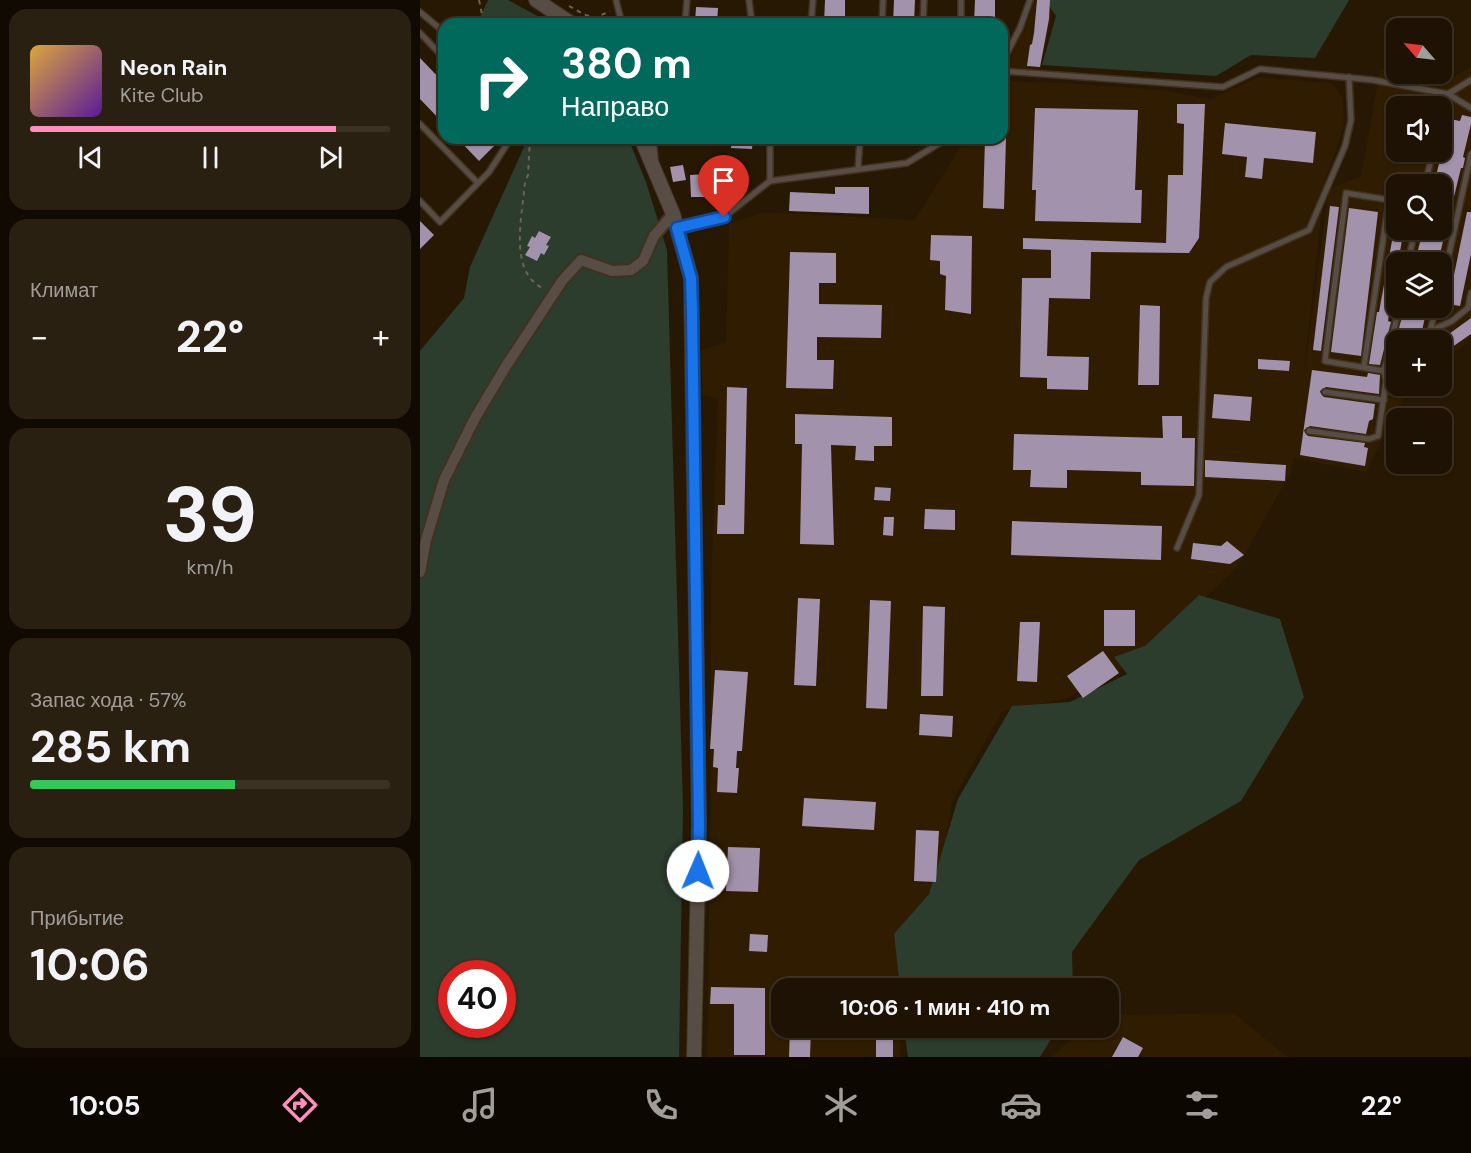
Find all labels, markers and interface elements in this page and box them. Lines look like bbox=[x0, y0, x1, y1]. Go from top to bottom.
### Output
north arrow bbox=[1386, 18, 1452, 84]
map controls bbox=[1386, 18, 1452, 474]
text: 380 m bbox=[561, 36, 692, 91]
icon: right bbox=[462, 42, 540, 120]
text: Neon Rain bbox=[120, 53, 227, 82]
text: Kite Club bbox=[120, 82, 204, 108]
text: Направо bbox=[561, 89, 669, 124]
button: sound bbox=[1386, 96, 1452, 162]
icon: previous bbox=[74, 141, 107, 174]
icon: pause bbox=[194, 141, 227, 174]
icon: next bbox=[314, 141, 347, 174]
pin bbox=[698, 155, 749, 217]
icon: arrive bbox=[707, 164, 740, 197]
button: search bbox=[1386, 174, 1452, 240]
button: layers bbox=[1386, 252, 1452, 318]
text: Климат bbox=[30, 277, 98, 303]
text: 22° bbox=[176, 307, 244, 366]
text: − bbox=[30, 315, 48, 358]
text: + bbox=[372, 315, 390, 358]
button: + bbox=[1386, 330, 1452, 396]
button: − bbox=[1386, 408, 1452, 474]
text: 39 bbox=[163, 464, 257, 565]
text: km/h bbox=[186, 554, 234, 580]
text: Запас хода · 57% bbox=[30, 687, 187, 713]
text: 285 km bbox=[30, 717, 191, 776]
position arrow bbox=[666, 839, 730, 903]
text: Прибытие bbox=[30, 905, 124, 931]
text: 10:06 bbox=[30, 935, 150, 994]
speed limit sign: 40 bbox=[438, 960, 516, 1038]
text: 10:06 · 1 мин · 410 m bbox=[840, 993, 1050, 1022]
icon: directions bbox=[279, 1084, 321, 1126]
icon: music bbox=[459, 1084, 501, 1126]
icon: phone bbox=[640, 1084, 682, 1126]
icon: climate bbox=[820, 1084, 862, 1126]
icon: car bbox=[1000, 1084, 1042, 1126]
icon: filters bbox=[1181, 1084, 1223, 1126]
text: 10:05 bbox=[69, 1088, 141, 1123]
text: 22° bbox=[1361, 1088, 1402, 1123]

